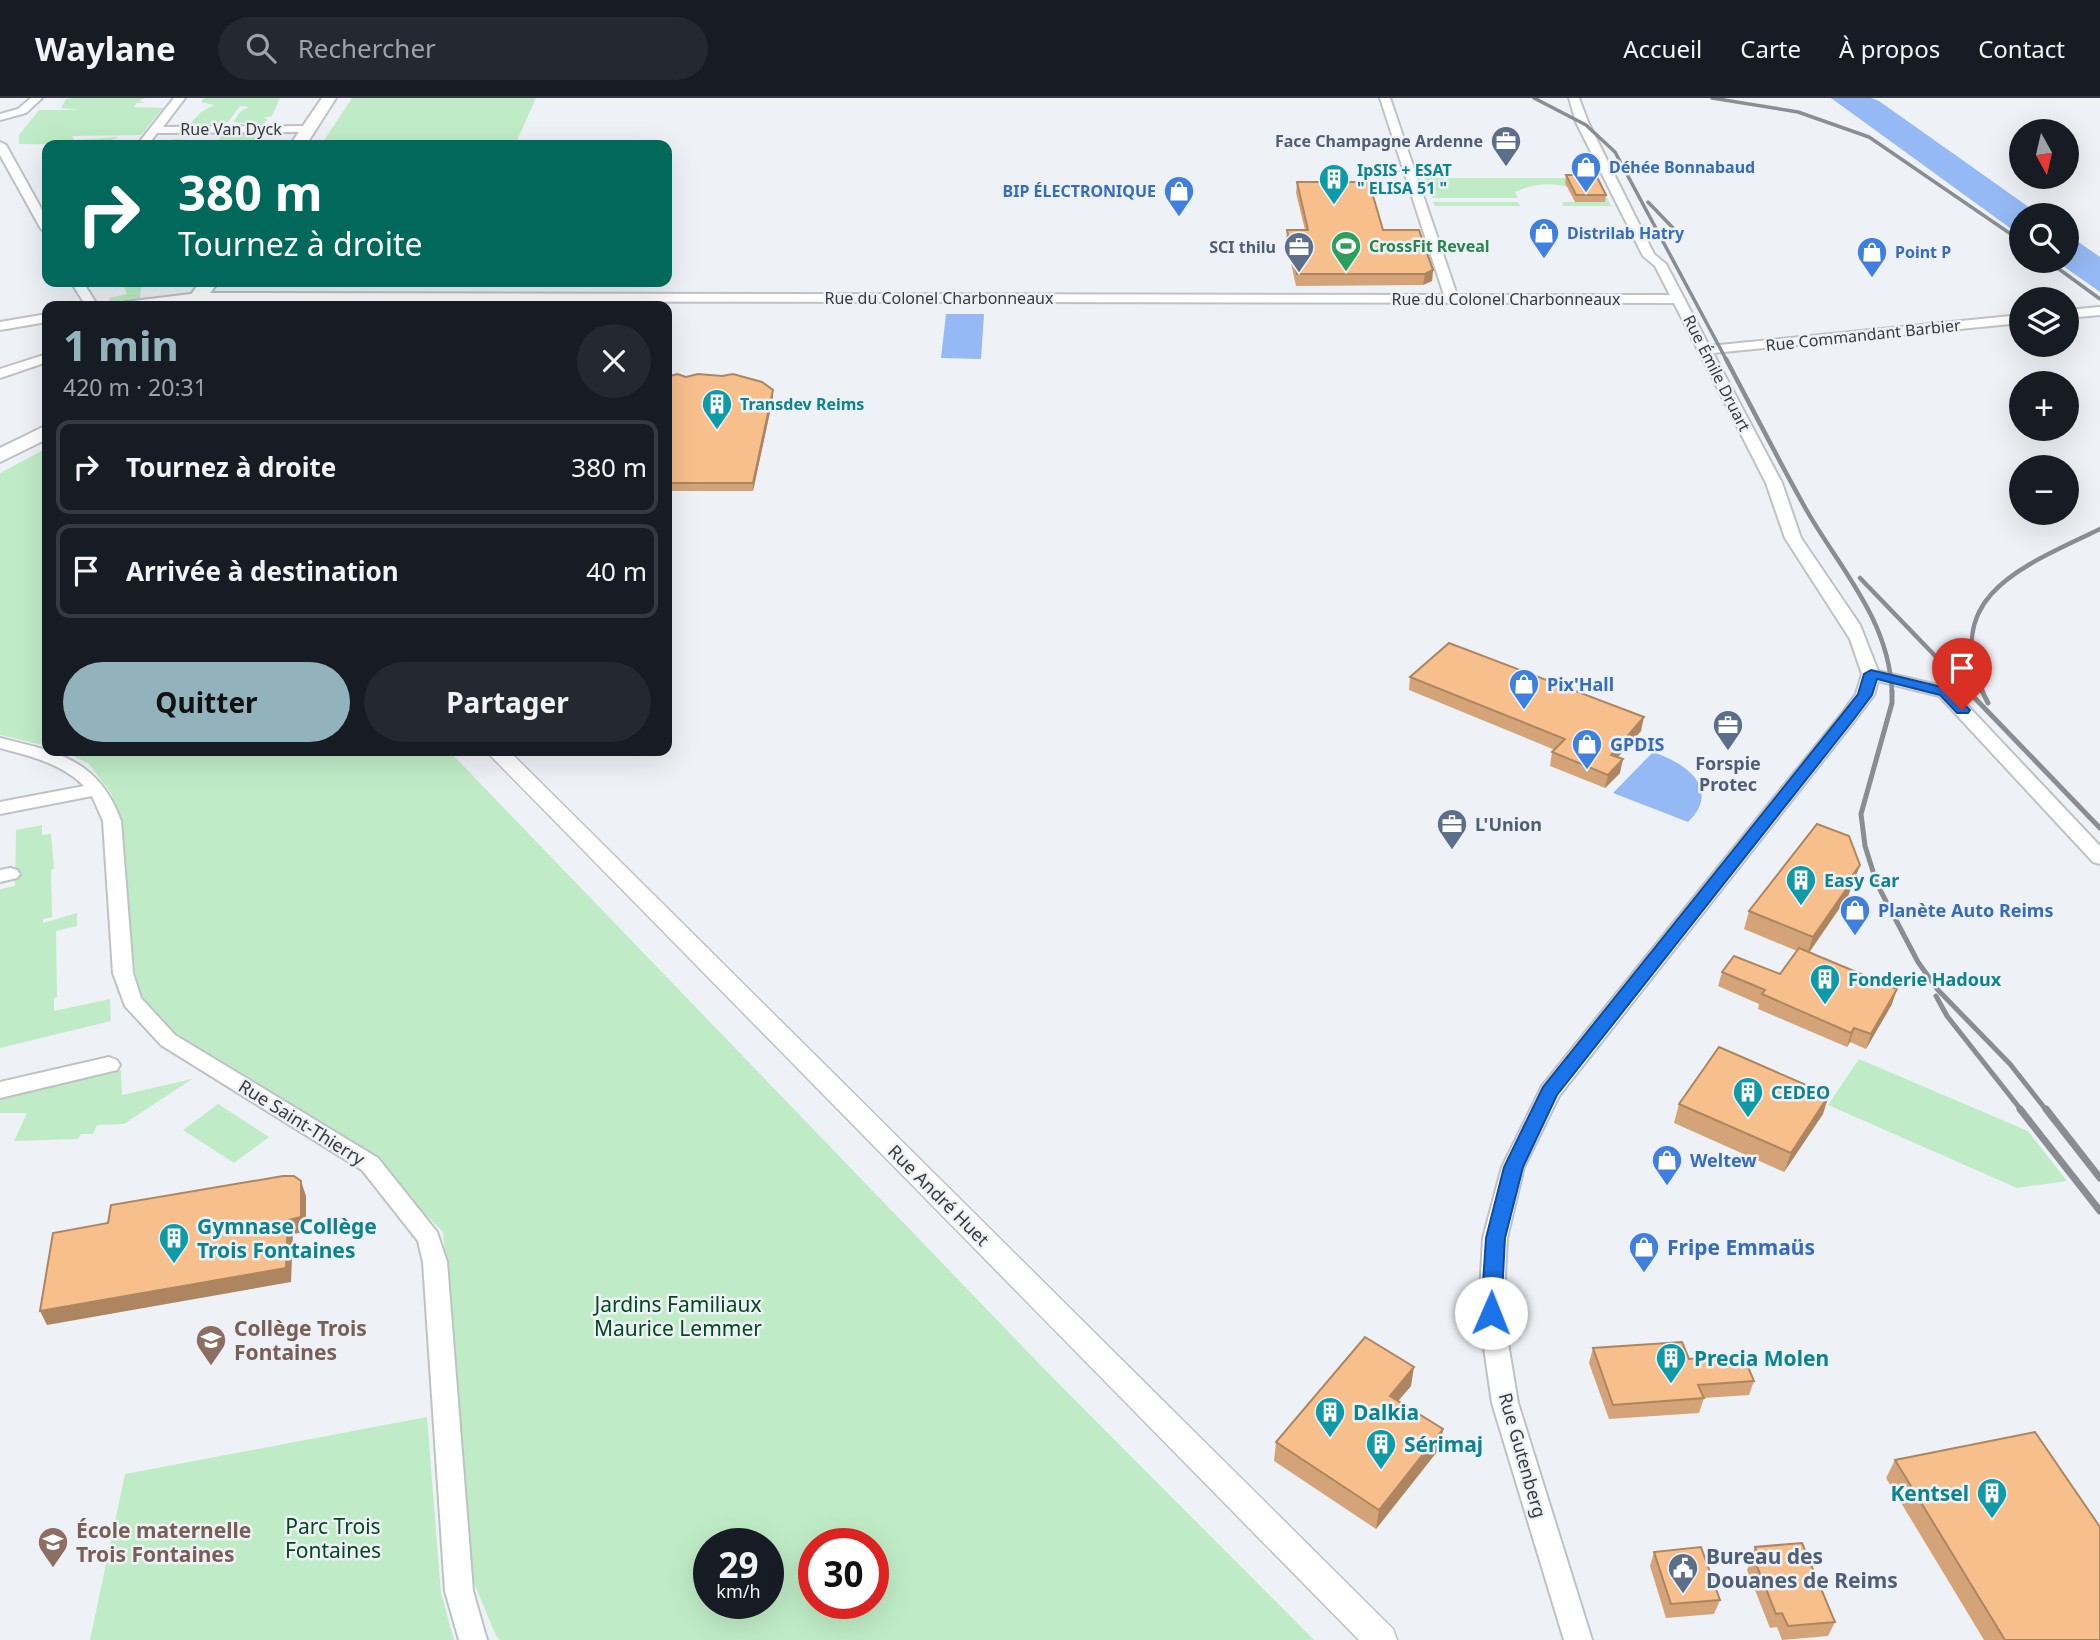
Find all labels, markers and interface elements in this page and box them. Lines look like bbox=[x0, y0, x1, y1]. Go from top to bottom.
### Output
search box bbox=[218, 17, 708, 80]
text: Waylane bbox=[35, 26, 176, 71]
icon: search bbox=[242, 29, 280, 67]
text: Rechercher bbox=[298, 30, 436, 66]
text: Accueil bbox=[1623, 32, 1702, 65]
text: Carte bbox=[1740, 32, 1801, 65]
text: À propos bbox=[1839, 32, 1940, 65]
text: Contact bbox=[1978, 32, 2065, 65]
street label: Rue Van Dyck bbox=[180, 118, 282, 140]
north arrow bbox=[2009, 119, 2079, 189]
map controls bbox=[2009, 119, 2079, 525]
office icon: Face Champagne Ardenne bbox=[1489, 124, 1523, 168]
place label: Face Champagne Ardenne bbox=[1275, 130, 1483, 152]
shop icon: Déhée Bonnabaud bbox=[1569, 150, 1603, 194]
place label: Déhée Bonnabaud bbox=[1609, 156, 1755, 178]
text: 380 m bbox=[178, 159, 323, 225]
place label: IpSIS + ESAT " ELISA 51 " bbox=[1357, 159, 1452, 199]
building icon: IpSIS + ESAT " ELISA 51 " bbox=[1317, 162, 1351, 206]
icon: right bbox=[63, 168, 154, 259]
shop icon: BIP ÉLECTRONIQUE bbox=[1162, 174, 1196, 218]
place label: BIP ÉLECTRONIQUE bbox=[1003, 180, 1156, 202]
button: search bbox=[2009, 203, 2079, 273]
shop icon: Distrilab Hatry bbox=[1527, 216, 1561, 260]
text: Tournez à droite bbox=[178, 222, 423, 265]
place label: Distrilab Hatry bbox=[1567, 222, 1685, 244]
sports icon: CrossFit Reveal bbox=[1329, 229, 1363, 273]
office icon: SCI thilu bbox=[1282, 230, 1316, 274]
place label: CrossFit Reveal bbox=[1369, 235, 1490, 257]
shop icon: Point P bbox=[1855, 235, 1889, 279]
place label: SCI thilu bbox=[1209, 236, 1276, 258]
place label: Point P bbox=[1895, 241, 1951, 263]
street label: Rue du Colonel Charbonneaux bbox=[825, 287, 1054, 309]
button: layers bbox=[2009, 287, 2079, 357]
street label: Rue du Colonel Charbonneaux bbox=[1392, 288, 1621, 310]
street label: Rue Émile Druart bbox=[1678, 311, 1756, 435]
street label: Rue Commandant Barbier bbox=[1764, 314, 1962, 356]
text: 1 min bbox=[63, 316, 179, 373]
button: close bbox=[577, 324, 651, 398]
text: 420 m · 20:31 bbox=[63, 371, 207, 403]
button: + bbox=[2009, 371, 2079, 441]
building icon: Transdev Reims bbox=[700, 387, 734, 431]
place label: Transdev Reims bbox=[740, 393, 864, 415]
icon: right bbox=[67, 448, 105, 486]
text: Tournez à droite bbox=[126, 449, 336, 485]
text: 380 m bbox=[571, 449, 647, 485]
button: − bbox=[2009, 455, 2079, 525]
icon: arrive bbox=[67, 552, 105, 590]
text: Arrivée à destination bbox=[126, 553, 399, 589]
text: 40 m bbox=[586, 553, 647, 589]
pin bbox=[1932, 638, 1992, 710]
icon: arrive bbox=[1943, 649, 1981, 687]
button: Quitter bbox=[63, 662, 350, 742]
button: Partager bbox=[364, 662, 651, 742]
shop icon: Pix'Hall bbox=[1507, 667, 1541, 711]
place label: Pix'Hall bbox=[1547, 672, 1614, 696]
office icon: Forspie Protec bbox=[1711, 708, 1745, 752]
shop icon: GPDIS bbox=[1570, 727, 1604, 771]
place label: GPDIS bbox=[1610, 732, 1664, 756]
place label: Forspie Protec bbox=[1695, 751, 1761, 796]
office icon: L'Union bbox=[1435, 807, 1469, 851]
place label: L'Union bbox=[1475, 812, 1542, 836]
building icon: Easy Car bbox=[1784, 863, 1818, 907]
place label: Easy Car bbox=[1824, 868, 1899, 892]
shop icon: Planète Auto Reims bbox=[1838, 893, 1872, 937]
place label: Planète Auto Reims bbox=[1878, 898, 2053, 922]
building icon: Fonderie Hadoux bbox=[1808, 962, 1842, 1006]
place label: Fonderie Hadoux bbox=[1848, 967, 2002, 991]
street label: Rue Saint-Thierry bbox=[234, 1074, 370, 1171]
building icon: CEDEO bbox=[1731, 1075, 1765, 1119]
place label: CEDEO bbox=[1771, 1080, 1830, 1104]
street label: Rue André Huet bbox=[883, 1139, 995, 1251]
shop icon: Weltew bbox=[1650, 1143, 1684, 1187]
place label: Weltew bbox=[1690, 1148, 1757, 1172]
place label: Gymnase Collège Trois Fontaines bbox=[197, 1212, 377, 1264]
building icon: Gymnase Collège Trois Fontaines bbox=[157, 1221, 191, 1265]
shop icon: Fripe Emmaüs bbox=[1627, 1230, 1661, 1274]
place label: Fripe Emmaüs bbox=[1667, 1233, 1815, 1261]
position arrow bbox=[1454, 1276, 1528, 1350]
park label: Jardins Familiaux Maurice Lemmer bbox=[592, 1290, 762, 1342]
place label: Collège Trois Fontaines bbox=[234, 1314, 367, 1366]
school or university icon: Collège Trois Fontaines bbox=[194, 1323, 228, 1367]
building icon: Precia Molen bbox=[1654, 1341, 1688, 1385]
place label: Precia Molen bbox=[1694, 1344, 1829, 1372]
street label: Rue Gutenberg bbox=[1494, 1390, 1552, 1520]
building icon: Dalkia bbox=[1313, 1395, 1347, 1439]
place label: Dalkia bbox=[1353, 1398, 1419, 1426]
building icon: Sérimaj bbox=[1364, 1427, 1398, 1471]
place label: Sérimaj bbox=[1404, 1430, 1483, 1458]
building icon: Kentsel bbox=[1975, 1476, 2009, 1520]
place label: Kentsel bbox=[1890, 1479, 1969, 1507]
park label: Parc Trois Fontaines bbox=[285, 1512, 381, 1564]
place label: École maternelle Trois Fontaines bbox=[76, 1516, 251, 1568]
school or university icon: École maternelle Trois Fontaines bbox=[36, 1525, 70, 1569]
speed limit sign: 30 bbox=[798, 1528, 889, 1619]
text: 29 bbox=[718, 1541, 759, 1588]
place label: Bureau des Douanes de Reims bbox=[1706, 1542, 1898, 1594]
public building icon: Bureau des Douanes de Reims bbox=[1666, 1551, 1700, 1595]
text: km/h bbox=[716, 1579, 761, 1603]

